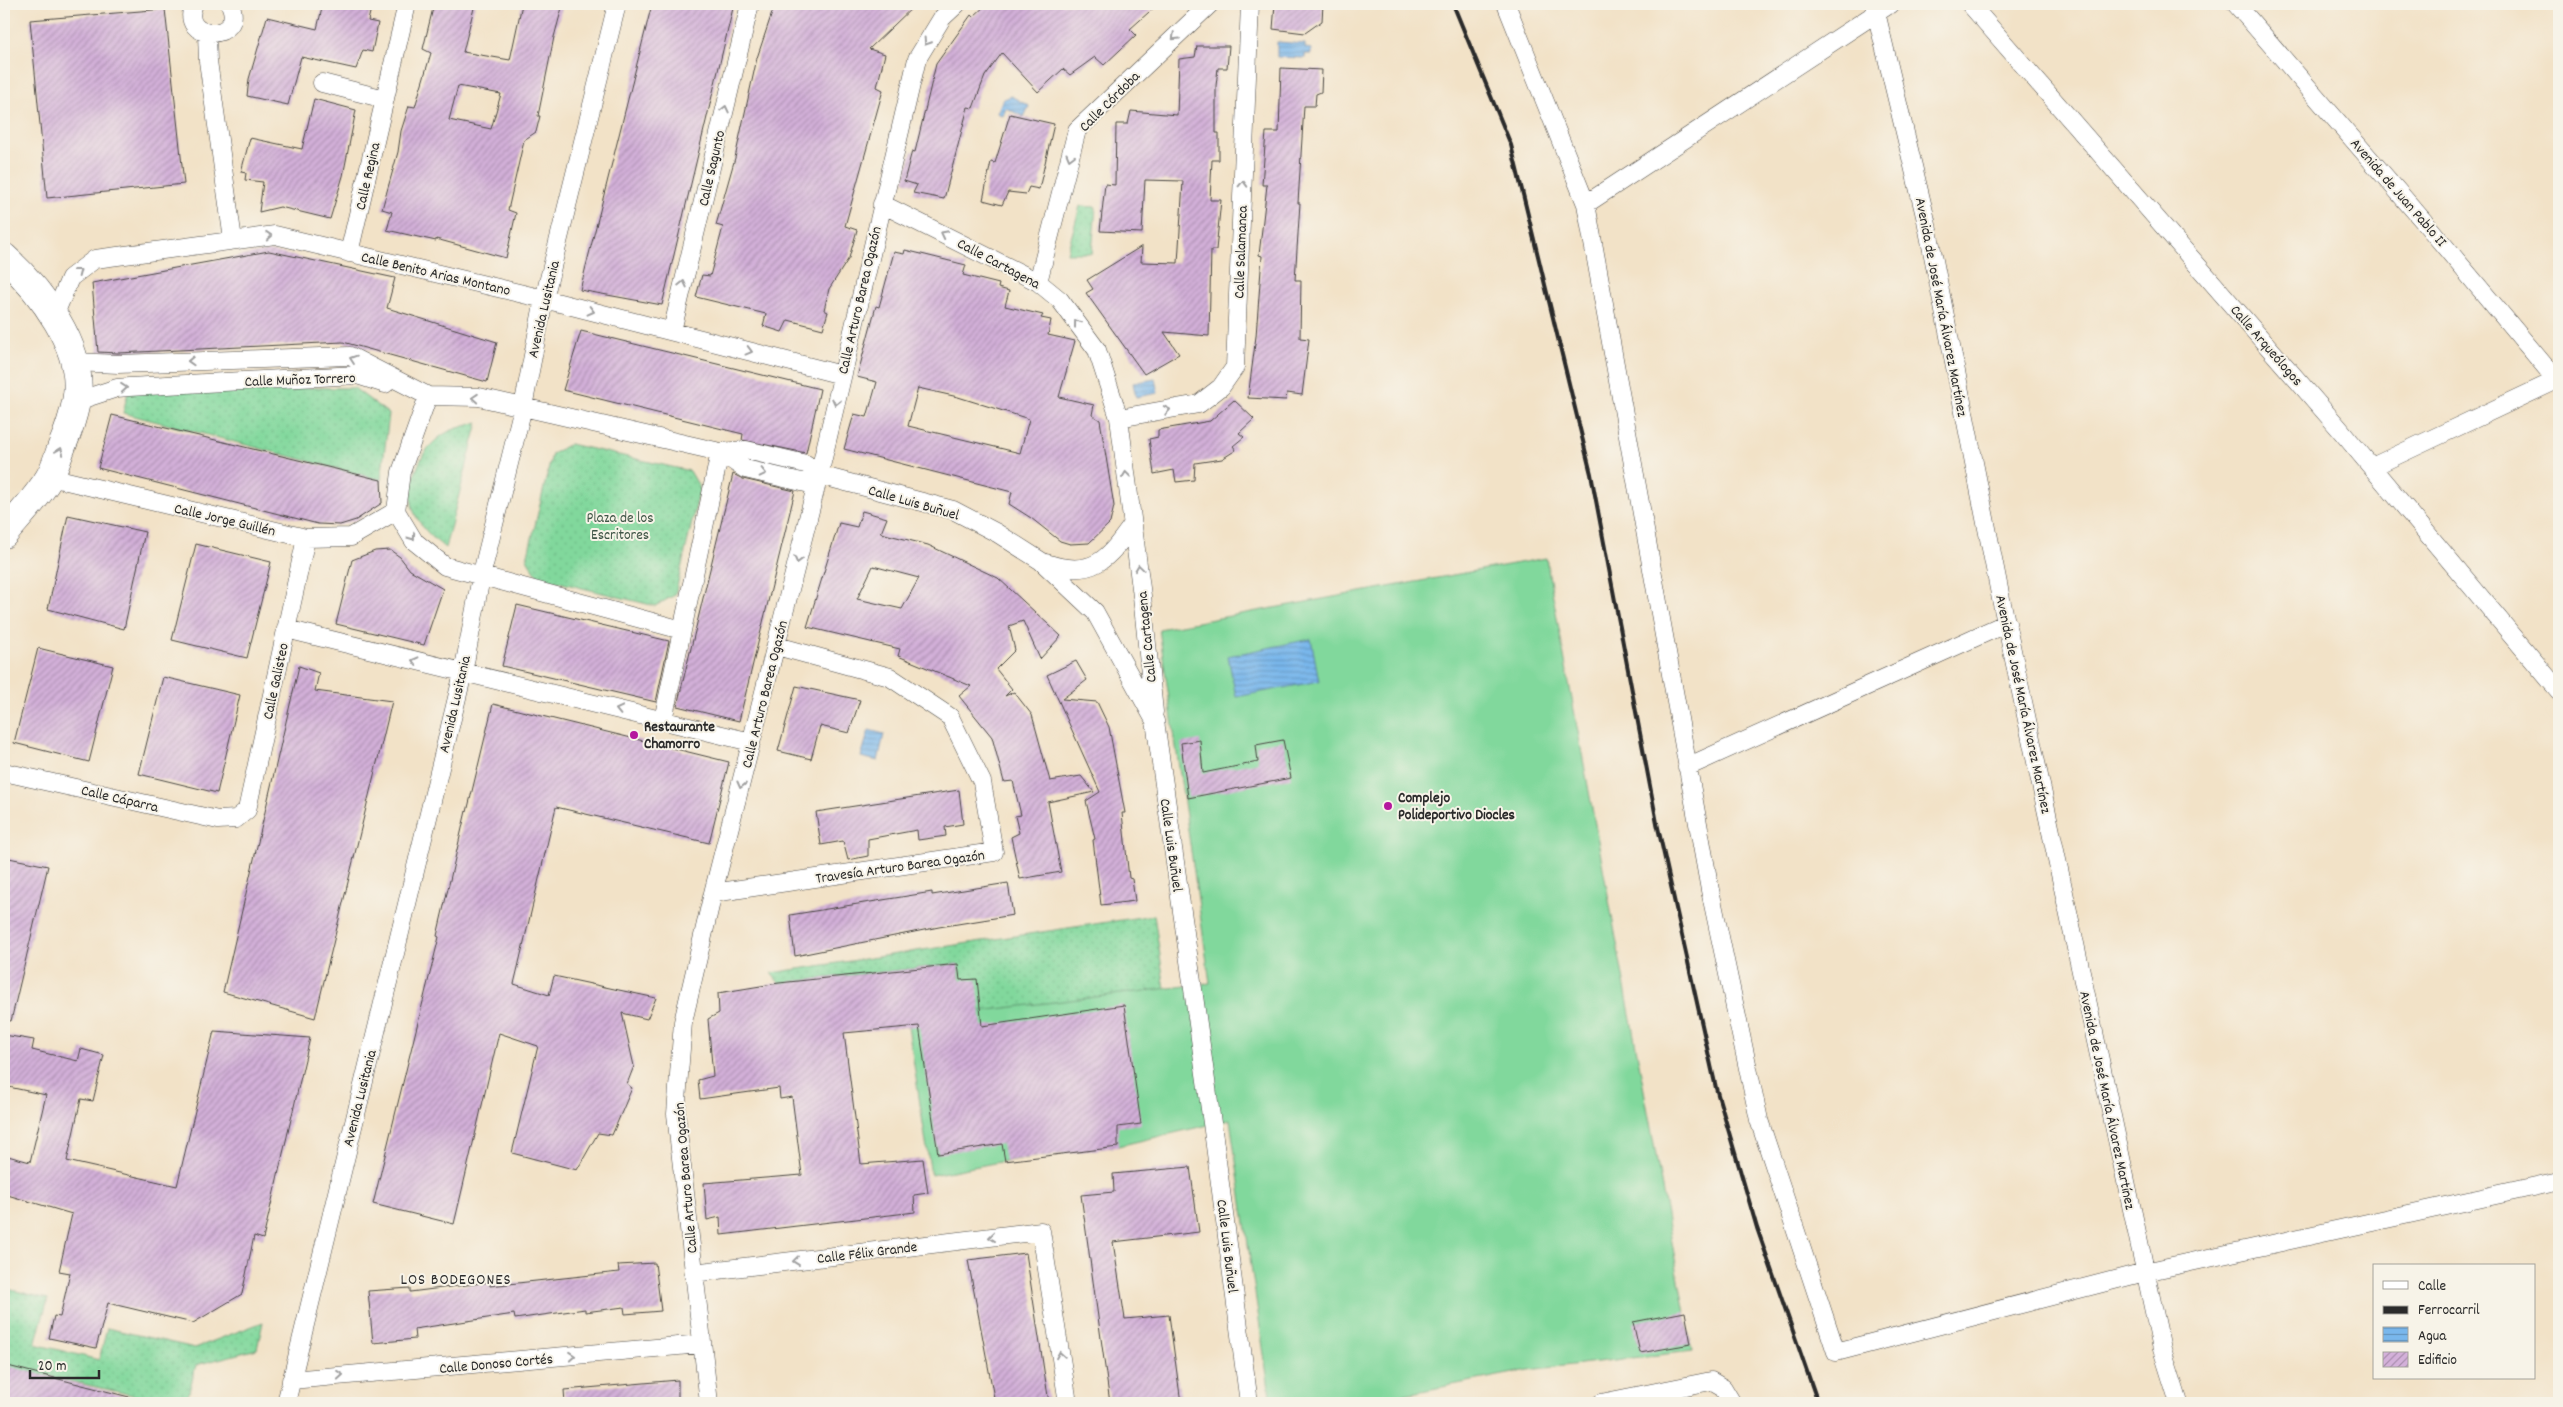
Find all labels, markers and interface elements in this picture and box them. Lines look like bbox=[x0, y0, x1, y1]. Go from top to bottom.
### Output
one-way arrow bbox=[1171, 31, 1180, 40]
one-way arrow bbox=[924, 37, 934, 46]
street label: Calle Córdoba bbox=[1075, 66, 1147, 138]
one-way arrow bbox=[719, 104, 730, 113]
street label: Calle Sagunto bbox=[694, 128, 732, 209]
street label: Avenida de Juan Pablo II bbox=[2344, 134, 2451, 253]
street label: Calle Regina bbox=[350, 140, 388, 212]
one-way arrow bbox=[1065, 153, 1076, 162]
one-way arrow bbox=[1237, 180, 1248, 188]
street label: Avenida de José María Álvarez Martínez bbox=[1908, 196, 1972, 419]
street label: Calle Salamanca bbox=[1229, 204, 1255, 299]
street label: Calle Arturo Barea Ogazón bbox=[833, 224, 889, 377]
one-way arrow bbox=[941, 230, 950, 240]
one-way arrow bbox=[265, 231, 273, 242]
street label: Calle Cartagena bbox=[953, 234, 1044, 296]
street label: Calle Benito Arias Montano bbox=[359, 247, 513, 303]
street label: Avenida Lusitania bbox=[523, 258, 567, 360]
one-way arrow bbox=[72, 269, 81, 279]
one-way arrow bbox=[677, 279, 688, 288]
street label: Calle Arqueólogos bbox=[2224, 301, 2307, 392]
one-way arrow bbox=[587, 305, 596, 316]
one-way arrow bbox=[1074, 319, 1083, 329]
one-way arrow bbox=[744, 345, 753, 356]
one-way arrow bbox=[349, 355, 358, 365]
one-way arrow bbox=[187, 356, 195, 367]
street label: Calle Muñoz Torrero bbox=[244, 368, 356, 394]
one-way arrow bbox=[120, 383, 128, 394]
one-way arrow bbox=[471, 392, 479, 403]
one-way arrow bbox=[831, 398, 841, 407]
one-way arrow bbox=[1163, 405, 1171, 415]
one-way arrow bbox=[54, 447, 64, 456]
one-way arrow bbox=[759, 467, 768, 478]
one-way arrow bbox=[1122, 471, 1132, 480]
street label: Calle Luis Buñuel bbox=[865, 480, 962, 528]
street label: Calle Jorge Guillén bbox=[172, 499, 277, 543]
park label: Plaza de los Escritores bbox=[586, 508, 654, 547]
one-way arrow bbox=[406, 531, 415, 541]
one-way arrow bbox=[793, 556, 804, 565]
one-way arrow bbox=[1134, 564, 1144, 573]
street label: Calle Cartagena bbox=[1132, 589, 1164, 683]
street label: Avenida de José María Álvarez Martínez bbox=[1988, 593, 2056, 816]
street label: Calle Arturo Barea Ogazón bbox=[737, 618, 795, 771]
street label: Calle Galisteo bbox=[258, 641, 296, 722]
street label: Avenida Lusitania bbox=[434, 653, 478, 755]
one-way arrow bbox=[411, 656, 420, 667]
one-way arrow bbox=[615, 705, 624, 716]
place label: Restaurante Chamorro bbox=[644, 717, 715, 756]
marker: Restaurante Chamorro bbox=[628, 729, 640, 741]
street label: Calle Cáparra bbox=[79, 780, 161, 820]
one-way arrow bbox=[736, 781, 746, 789]
place label: Complejo Polideportivo Diocles bbox=[1398, 788, 1515, 827]
street label: Calle Luis Buñuel bbox=[1153, 797, 1188, 894]
marker: Complejo Polideportivo Diocles bbox=[1382, 800, 1394, 812]
street label: Travesía Arturo Barea Ogazón bbox=[814, 845, 986, 891]
street label: Avenida de José María Álvarez Martínez bbox=[2072, 989, 2140, 1212]
street label: Avenida Lusitania bbox=[338, 1047, 384, 1149]
street label: Calle Arturo Barea Ogazón bbox=[669, 1101, 705, 1254]
street label: Calle Luis Buñuel bbox=[1209, 1198, 1243, 1295]
one-way arrow bbox=[988, 1231, 996, 1242]
street label: Calle Félix Grande bbox=[816, 1237, 919, 1271]
one-way arrow bbox=[792, 1255, 800, 1266]
legend bbox=[2373, 1264, 2536, 1380]
district label: LOS BODEGONES bbox=[400, 1269, 512, 1292]
text: Calle bbox=[2418, 1276, 2447, 1298]
text: Ferrocarril bbox=[2418, 1300, 2480, 1322]
text: Agua bbox=[2418, 1326, 2447, 1348]
scale bar bbox=[30, 1347, 99, 1379]
street label: Calle Donoso Cortés bbox=[438, 1349, 554, 1381]
text: Edificio bbox=[2418, 1350, 2457, 1372]
one-way arrow bbox=[568, 1351, 576, 1362]
one-way arrow bbox=[1056, 1351, 1066, 1359]
text: 20 m bbox=[38, 1356, 66, 1378]
one-way arrow bbox=[336, 1370, 344, 1381]

